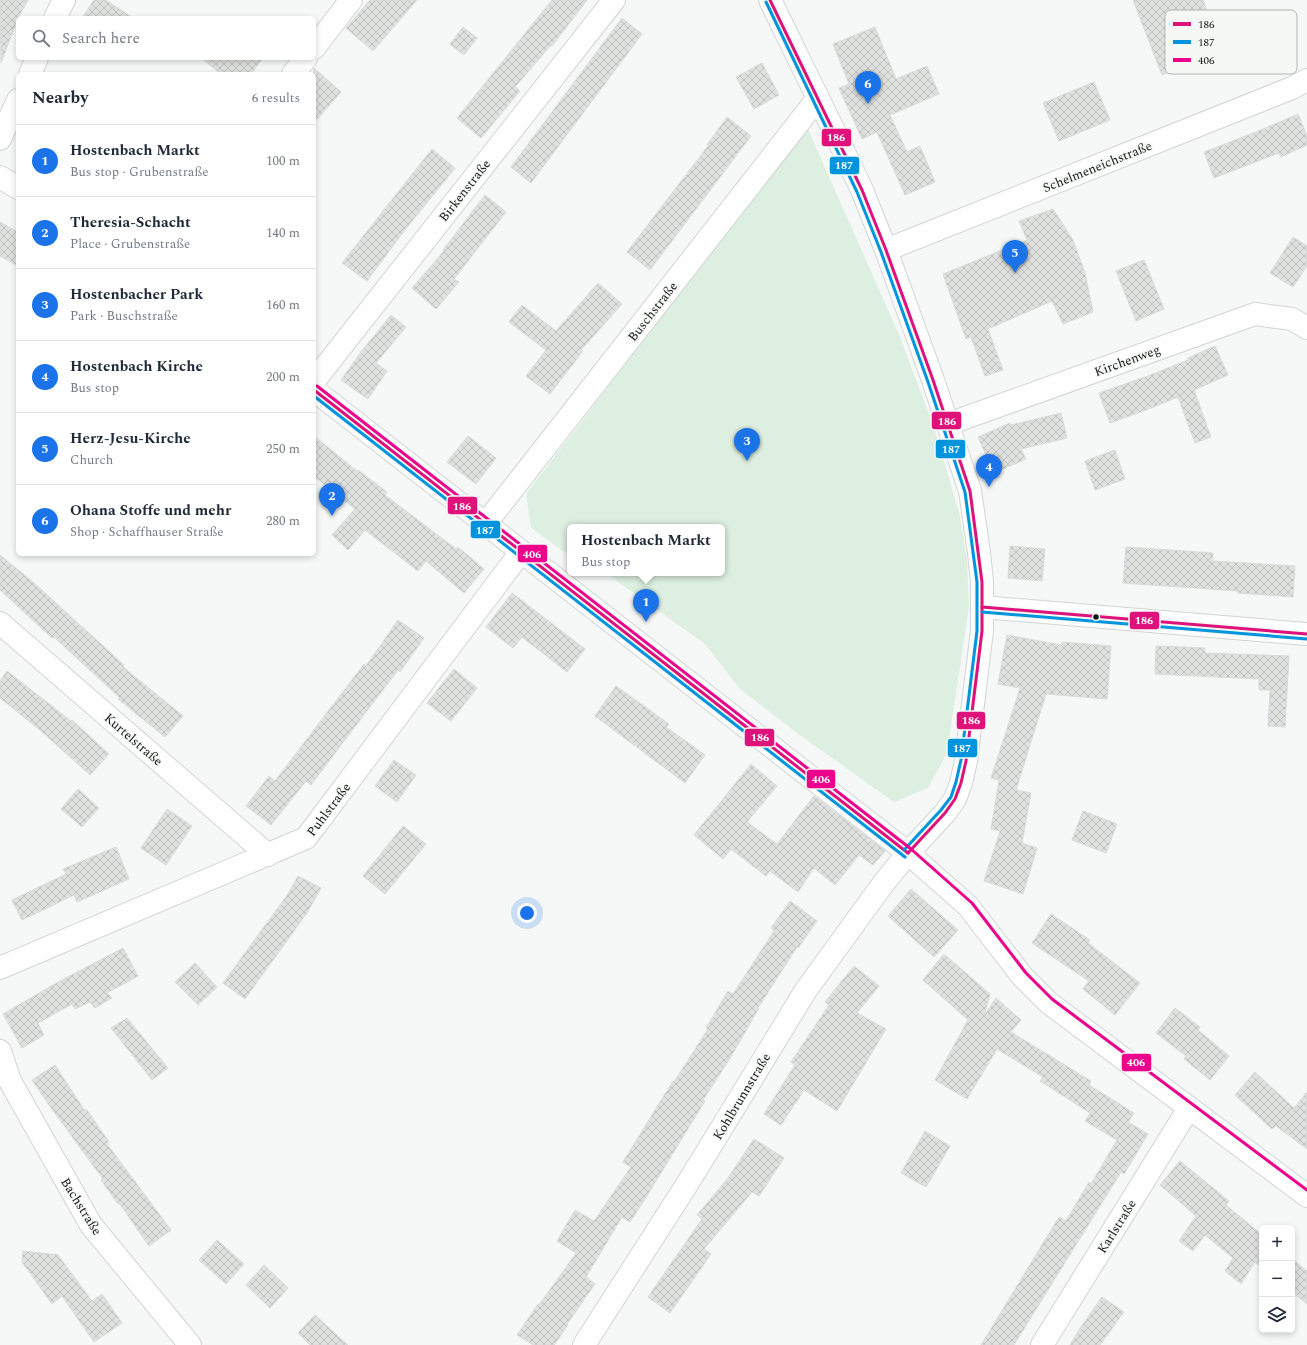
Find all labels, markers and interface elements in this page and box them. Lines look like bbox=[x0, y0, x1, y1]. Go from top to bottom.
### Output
legend bbox=[1165, 10, 1297, 74]
search box bbox=[16, 16, 316, 60]
text: 186 bbox=[1198, 16, 1215, 33]
icon: search bbox=[30, 27, 52, 49]
text: Search here bbox=[62, 27, 140, 50]
text: 187 bbox=[1198, 34, 1215, 51]
text: 406 bbox=[1198, 52, 1215, 69]
pin: 6 bbox=[855, 71, 881, 104]
text: Nearby bbox=[32, 85, 88, 111]
text: 6 results bbox=[252, 88, 300, 108]
line badge: 186 bbox=[821, 128, 852, 147]
text: 186 bbox=[827, 129, 845, 146]
street label: Schelmeneichstraße bbox=[1040, 136, 1155, 198]
text: Hostenbach Markt bbox=[70, 139, 200, 162]
text: 1 bbox=[41, 151, 49, 171]
text: 100 m bbox=[266, 151, 300, 171]
street label: Birkenstraße bbox=[434, 155, 496, 226]
line badge: 187 bbox=[829, 156, 860, 175]
text: 187 bbox=[835, 157, 853, 174]
text: Bus stop · Grubenstraße bbox=[70, 162, 209, 182]
text: Theresia-Schacht bbox=[70, 211, 191, 234]
text: 2 bbox=[41, 223, 49, 243]
text: 140 m bbox=[266, 223, 300, 243]
text: Place · Grubenstraße bbox=[70, 234, 190, 254]
pin: 5 bbox=[1002, 240, 1028, 273]
street label: Buschstraße bbox=[623, 277, 683, 346]
text: Hostenbacher Park bbox=[70, 283, 203, 306]
text: 3 bbox=[41, 295, 49, 315]
text: 160 m bbox=[266, 295, 300, 315]
text: Park · Buschstraße bbox=[70, 306, 178, 326]
street label: Kirchenweg bbox=[1091, 340, 1163, 382]
text: Hostenbach Kirche bbox=[70, 355, 203, 378]
text: 4 bbox=[41, 367, 49, 387]
text: 200 m bbox=[266, 367, 300, 387]
text: Bus stop bbox=[70, 378, 119, 398]
line badge: 186 bbox=[931, 411, 962, 430]
text: 186 bbox=[938, 413, 956, 430]
text: Herz-Jesu-Kirche bbox=[70, 427, 191, 450]
pin: 3 bbox=[734, 428, 760, 461]
text: 5 bbox=[41, 439, 49, 459]
text: 250 m bbox=[266, 439, 300, 459]
line badge: 187 bbox=[935, 439, 966, 459]
text: 187 bbox=[942, 441, 960, 458]
text: Church bbox=[70, 450, 113, 470]
pin: 4 bbox=[976, 454, 1002, 487]
pin: 2 bbox=[319, 483, 345, 516]
line badge: 186 bbox=[447, 496, 478, 515]
text: 186 bbox=[453, 498, 471, 515]
text: Ohana Stoffe und mehr bbox=[70, 499, 231, 522]
text: 6 bbox=[41, 511, 49, 531]
text: 280 m bbox=[266, 511, 300, 531]
line badge: 187 bbox=[470, 520, 501, 539]
text: Shop · Schaffhauser Straße bbox=[70, 522, 224, 542]
text: 187 bbox=[476, 522, 494, 539]
popup bbox=[567, 524, 725, 576]
text: Hostenbach Markt bbox=[581, 529, 711, 552]
line badge: 406 bbox=[517, 544, 548, 563]
text: 406 bbox=[523, 546, 541, 563]
text: Bus stop bbox=[581, 552, 630, 572]
pin: 1 bbox=[633, 589, 659, 622]
line badge: 186 bbox=[1129, 611, 1160, 630]
unlabelled marker bbox=[1091, 612, 1101, 622]
text: 186 bbox=[1135, 612, 1153, 629]
street label: Kurtelstraße bbox=[100, 709, 167, 771]
line badge: 186 bbox=[956, 711, 986, 730]
text: 186 bbox=[962, 712, 980, 729]
line badge: 186 bbox=[744, 728, 775, 747]
text: 186 bbox=[751, 729, 769, 746]
line badge: 187 bbox=[947, 738, 978, 758]
text: 187 bbox=[953, 740, 971, 757]
line badge: 406 bbox=[806, 769, 836, 789]
text: 406 bbox=[812, 771, 830, 788]
street label: Puhlstraße bbox=[302, 778, 356, 841]
your location bbox=[517, 903, 537, 923]
street label: Kohlbrunnstraße bbox=[708, 1049, 776, 1144]
line badge: 406 bbox=[1121, 1053, 1152, 1072]
text: 406 bbox=[1127, 1054, 1145, 1071]
street label: Bachstraße bbox=[56, 1174, 107, 1239]
street label: Karlstraße bbox=[1092, 1196, 1141, 1257]
map controls bbox=[1259, 1225, 1295, 1333]
button: + bbox=[1259, 1225, 1295, 1261]
button: − bbox=[1259, 1261, 1295, 1297]
button: layers bbox=[1259, 1297, 1295, 1333]

